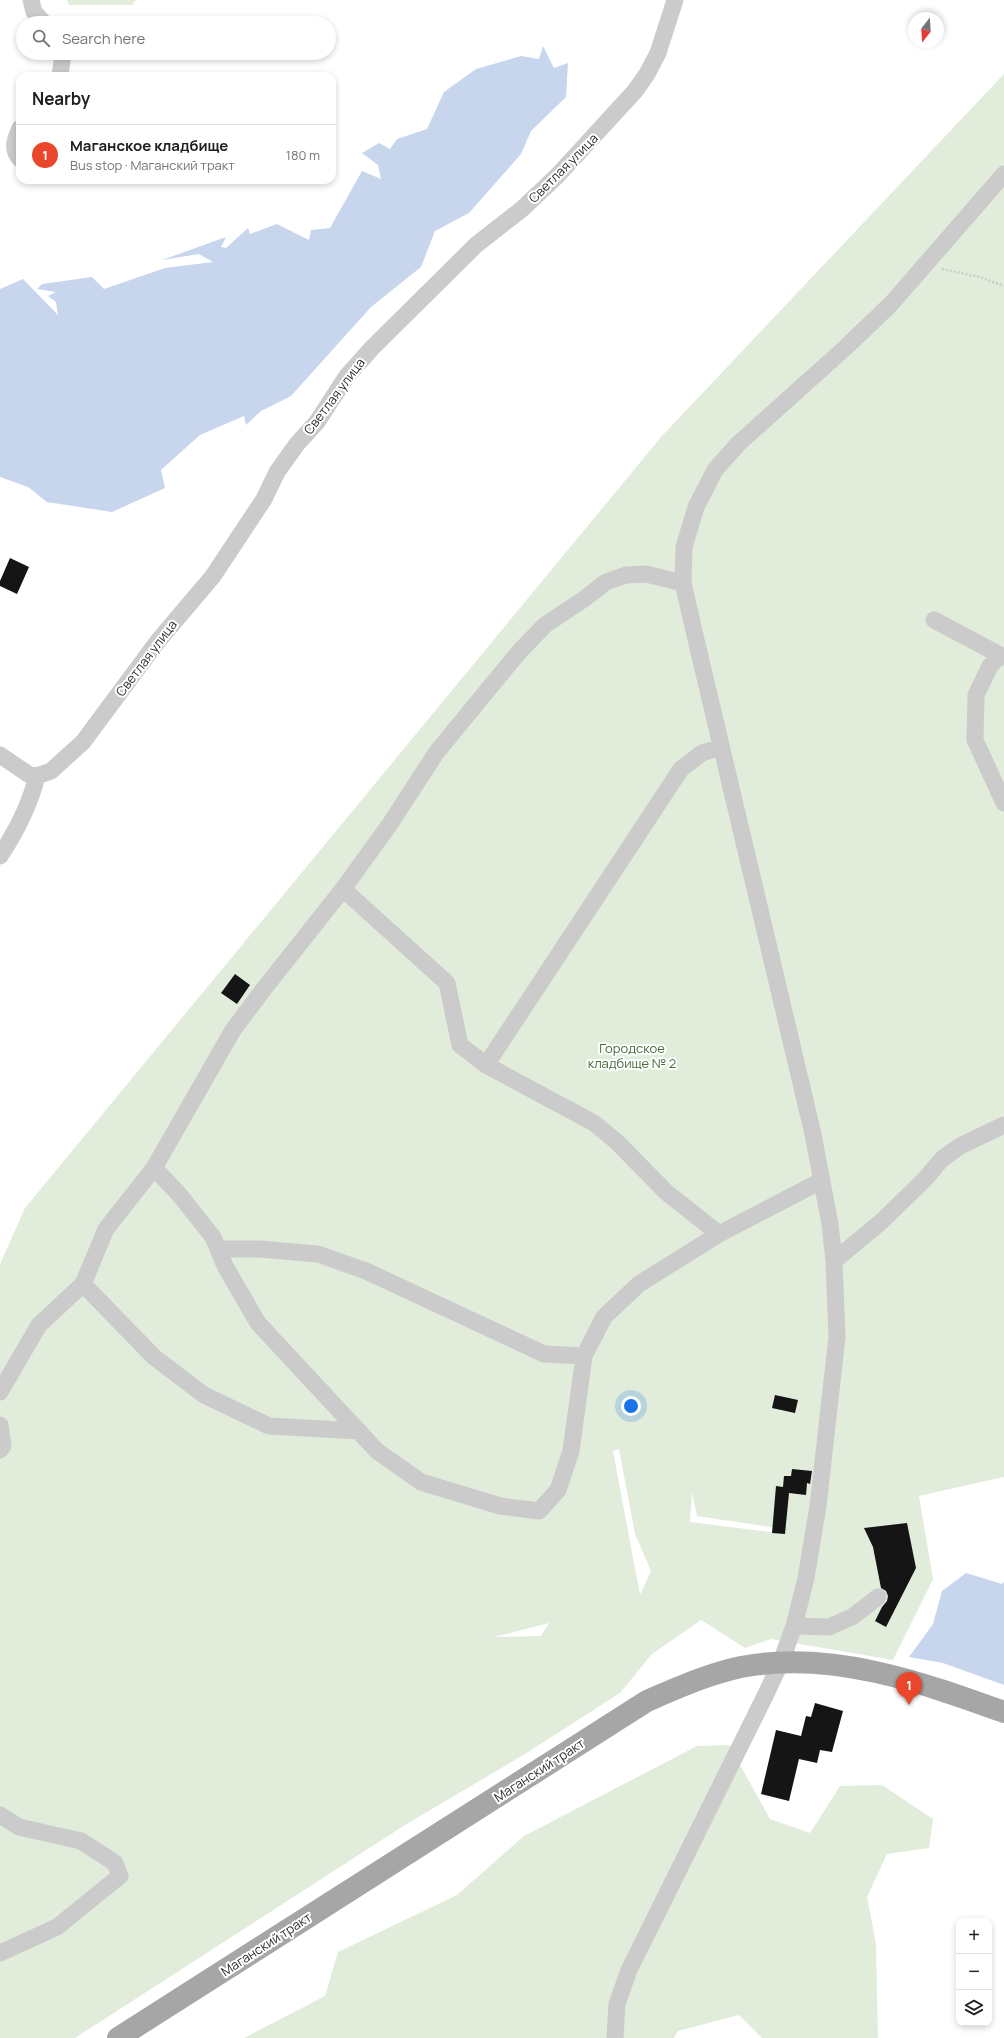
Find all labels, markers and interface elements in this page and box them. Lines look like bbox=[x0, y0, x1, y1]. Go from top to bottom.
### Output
north arrow bbox=[908, 12, 944, 48]
search box bbox=[16, 16, 336, 60]
icon: search bbox=[30, 27, 52, 49]
text: Search here bbox=[62, 28, 145, 49]
text: Nearby bbox=[32, 87, 90, 110]
street label: Светлая улица bbox=[524, 129, 602, 207]
text: Маганское кладбище bbox=[70, 135, 228, 156]
text: 1 bbox=[42, 146, 48, 164]
text: 180 m bbox=[286, 146, 320, 164]
text: Bus stop · Маганский тракт bbox=[70, 156, 235, 174]
street label: Светлая улица bbox=[299, 354, 369, 438]
street label: Светлая улица bbox=[111, 616, 181, 700]
park label: Городское кладбище № 2 bbox=[588, 1039, 676, 1072]
your location bbox=[621, 1396, 641, 1416]
pin: 1 bbox=[896, 1672, 922, 1705]
street label: Маганский тракт bbox=[490, 1734, 588, 1806]
street label: Маганский тракт bbox=[217, 1908, 315, 1980]
map controls bbox=[956, 1918, 992, 2026]
button: + bbox=[956, 1918, 992, 1954]
button: − bbox=[956, 1954, 992, 1990]
button: layers bbox=[956, 1990, 992, 2026]

